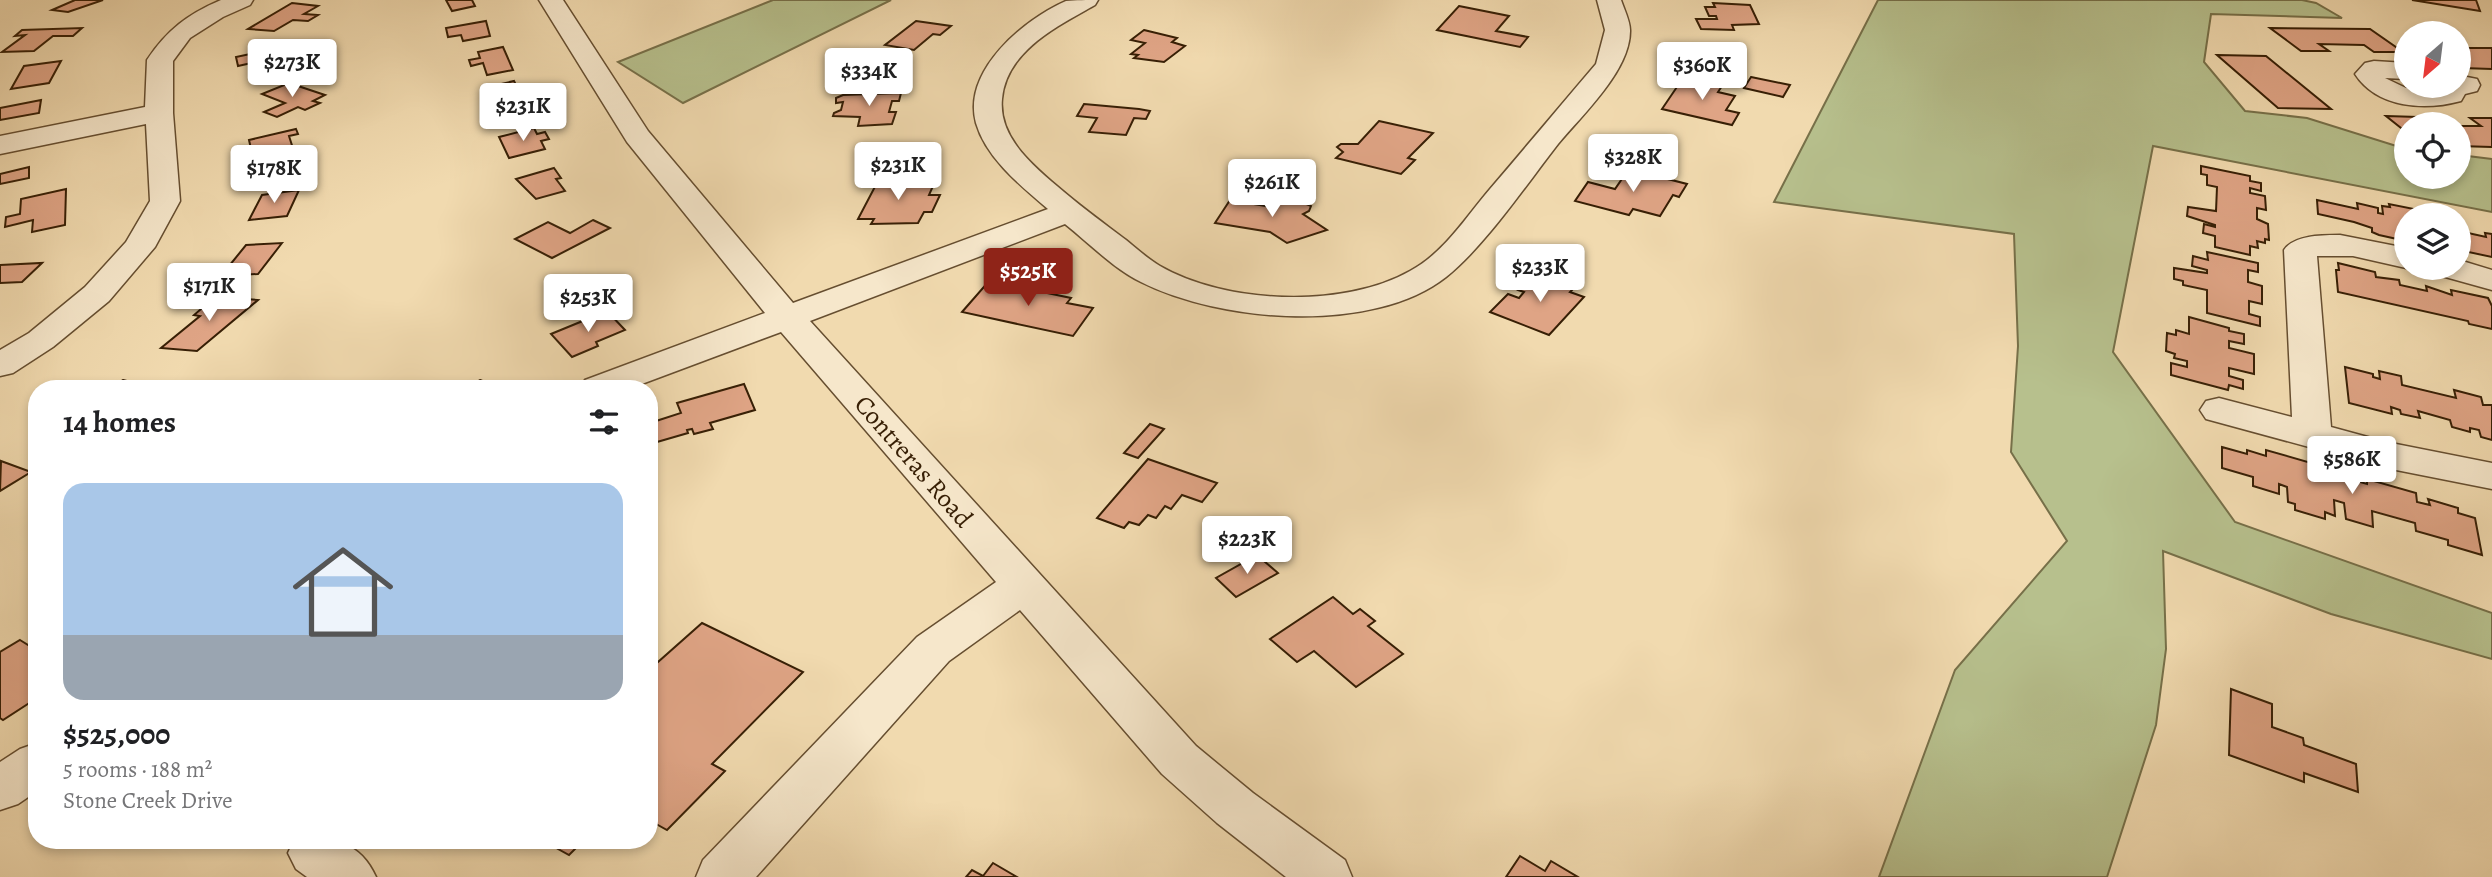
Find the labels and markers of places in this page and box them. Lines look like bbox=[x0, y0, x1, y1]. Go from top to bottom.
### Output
pin: $273K bbox=[243, 40, 341, 99]
pin: $360K bbox=[1653, 42, 1751, 102]
pin: $334K bbox=[820, 48, 918, 108]
pin: $231K bbox=[474, 83, 572, 143]
pin: $328K bbox=[1584, 134, 1682, 194]
pin: $231K bbox=[849, 142, 947, 202]
pin: $178K bbox=[225, 146, 323, 205]
pin: $261K bbox=[1223, 160, 1321, 219]
pin: $233K bbox=[1491, 244, 1589, 304]
pin: $525K bbox=[979, 248, 1077, 308]
pin: $171K bbox=[160, 264, 258, 323]
pin: $253K bbox=[539, 274, 637, 334]
pin: $586K bbox=[2303, 436, 2401, 496]
pin: $223K bbox=[1198, 516, 1296, 576]

